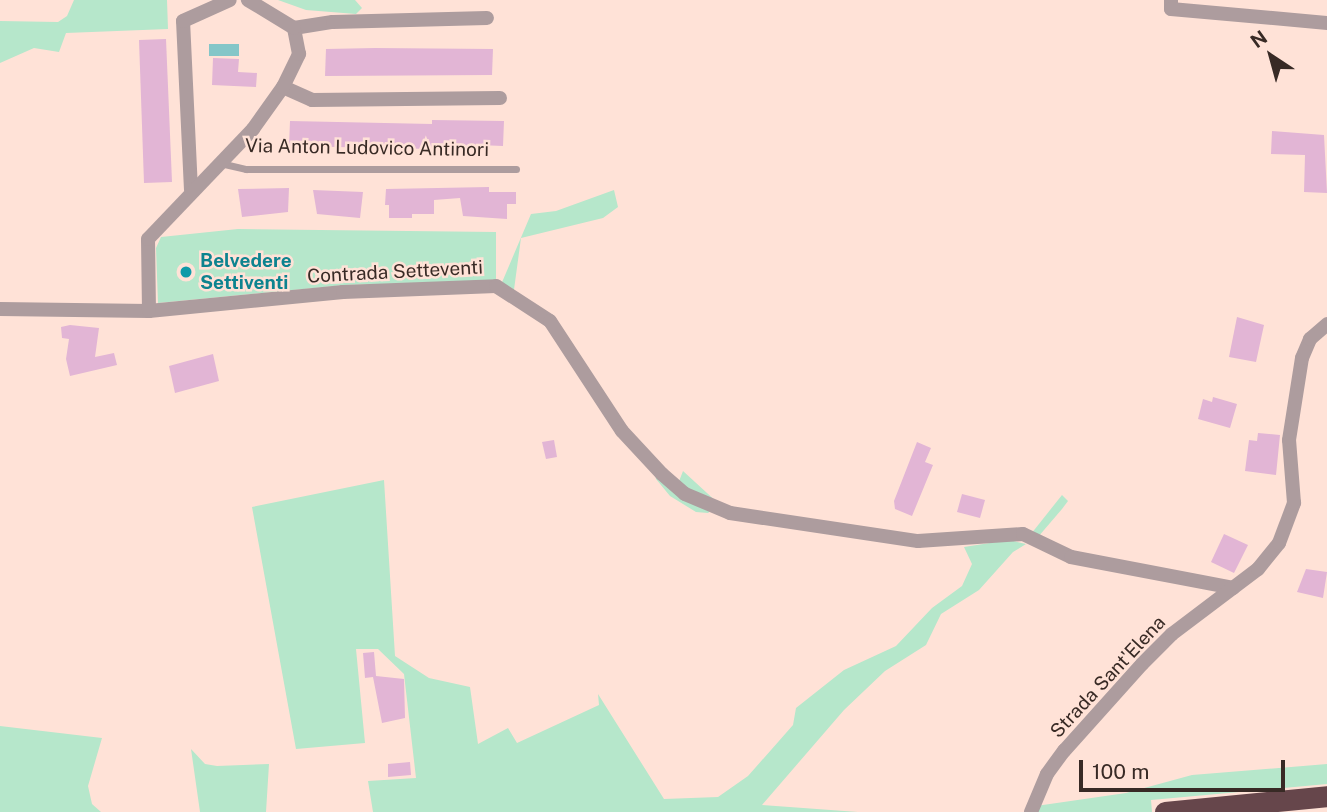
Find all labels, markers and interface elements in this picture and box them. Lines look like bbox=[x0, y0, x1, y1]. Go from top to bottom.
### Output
north arrow bbox=[1236, 21, 1306, 91]
text: N bbox=[1246, 26, 1271, 52]
street label: Via Anton Ludovico Antinori bbox=[245, 134, 489, 162]
place label: Belvedere Settiventi bbox=[200, 250, 292, 294]
street label: Contrada Setteventi bbox=[307, 256, 483, 288]
marker: Belvedere Settiventi bbox=[178, 264, 194, 280]
street label: Strada Sant'Elena bbox=[1046, 611, 1170, 743]
scale bar bbox=[1082, 746, 1288, 790]
text: 100 m bbox=[1092, 759, 1149, 784]

